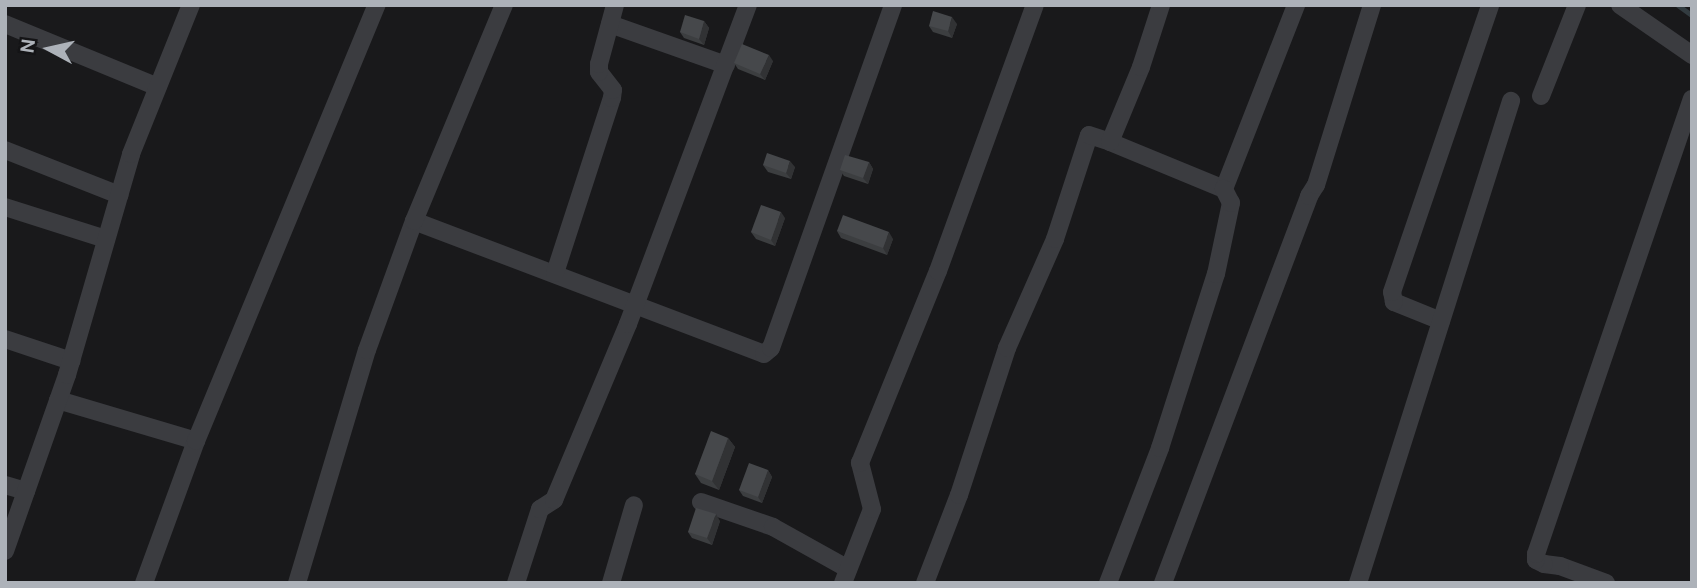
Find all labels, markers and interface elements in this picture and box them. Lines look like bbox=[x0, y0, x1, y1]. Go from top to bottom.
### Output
north arrow bbox=[14, 14, 84, 84]
text: N bbox=[14, 37, 41, 55]

